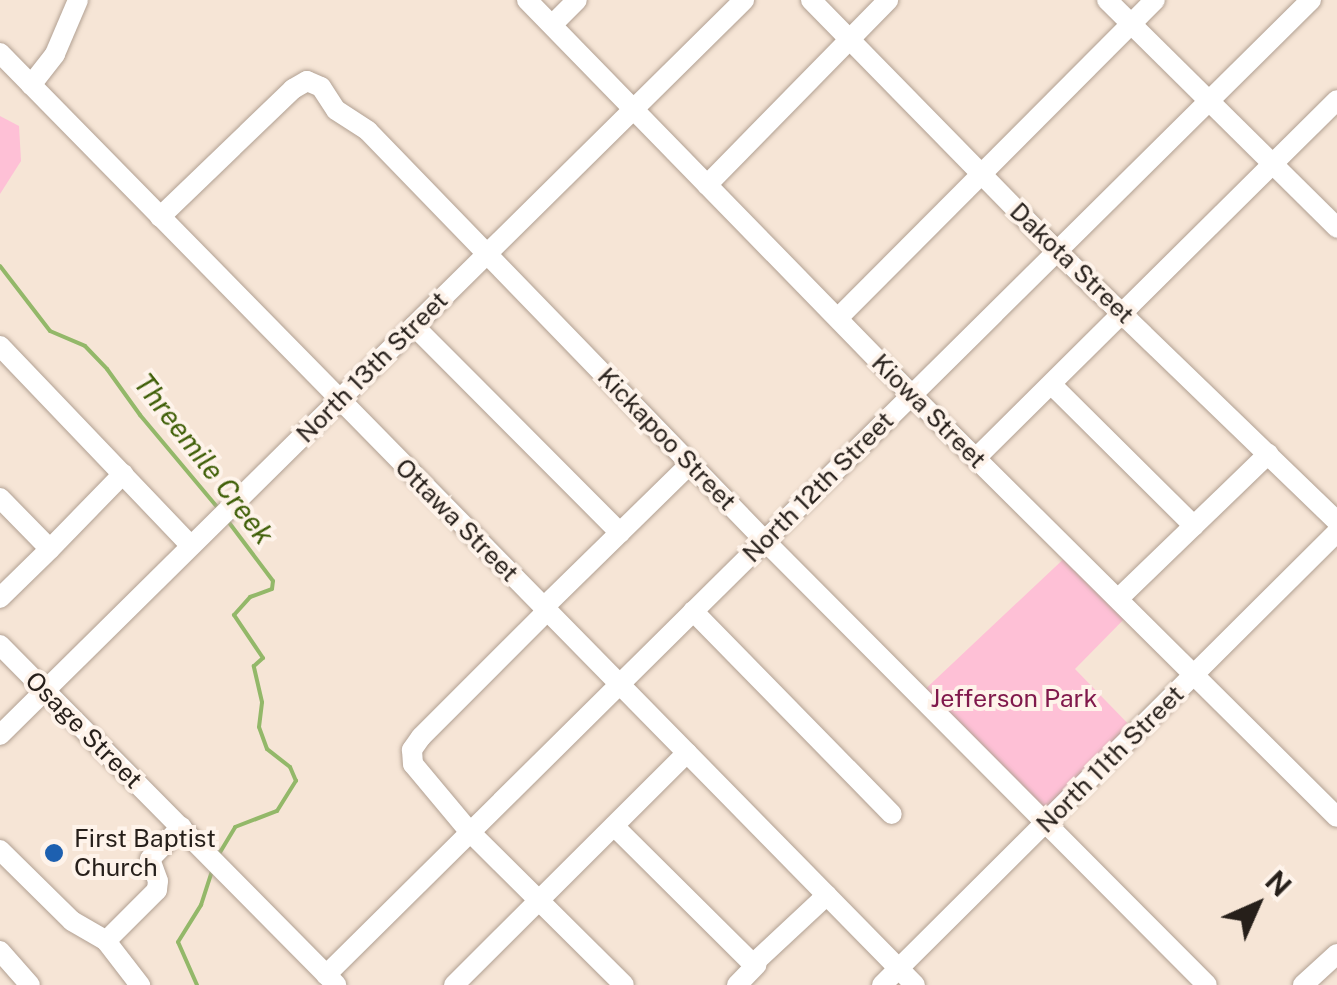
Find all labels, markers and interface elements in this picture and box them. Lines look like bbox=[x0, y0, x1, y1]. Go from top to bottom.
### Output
street label: Dakota Street bbox=[1004, 196, 1140, 330]
street label: North 13th Street bbox=[290, 285, 454, 449]
street label: Kiowa Street bbox=[866, 348, 992, 474]
street label: Kickapoo Street bbox=[591, 362, 743, 516]
water label: Threemile Creek bbox=[127, 367, 281, 551]
street label: North 12th Street bbox=[736, 405, 900, 569]
street label: Ottawa Street bbox=[389, 452, 525, 588]
street label: Osage Street bbox=[19, 665, 149, 795]
street label: North 11th Street bbox=[1030, 679, 1190, 839]
park label: Jefferson Park bbox=[931, 683, 1097, 713]
place label: First Baptist Church bbox=[74, 824, 216, 883]
marker: First Baptist Church bbox=[43, 842, 65, 864]
north arrow bbox=[1207, 855, 1307, 955]
text: N bbox=[1259, 864, 1298, 903]

